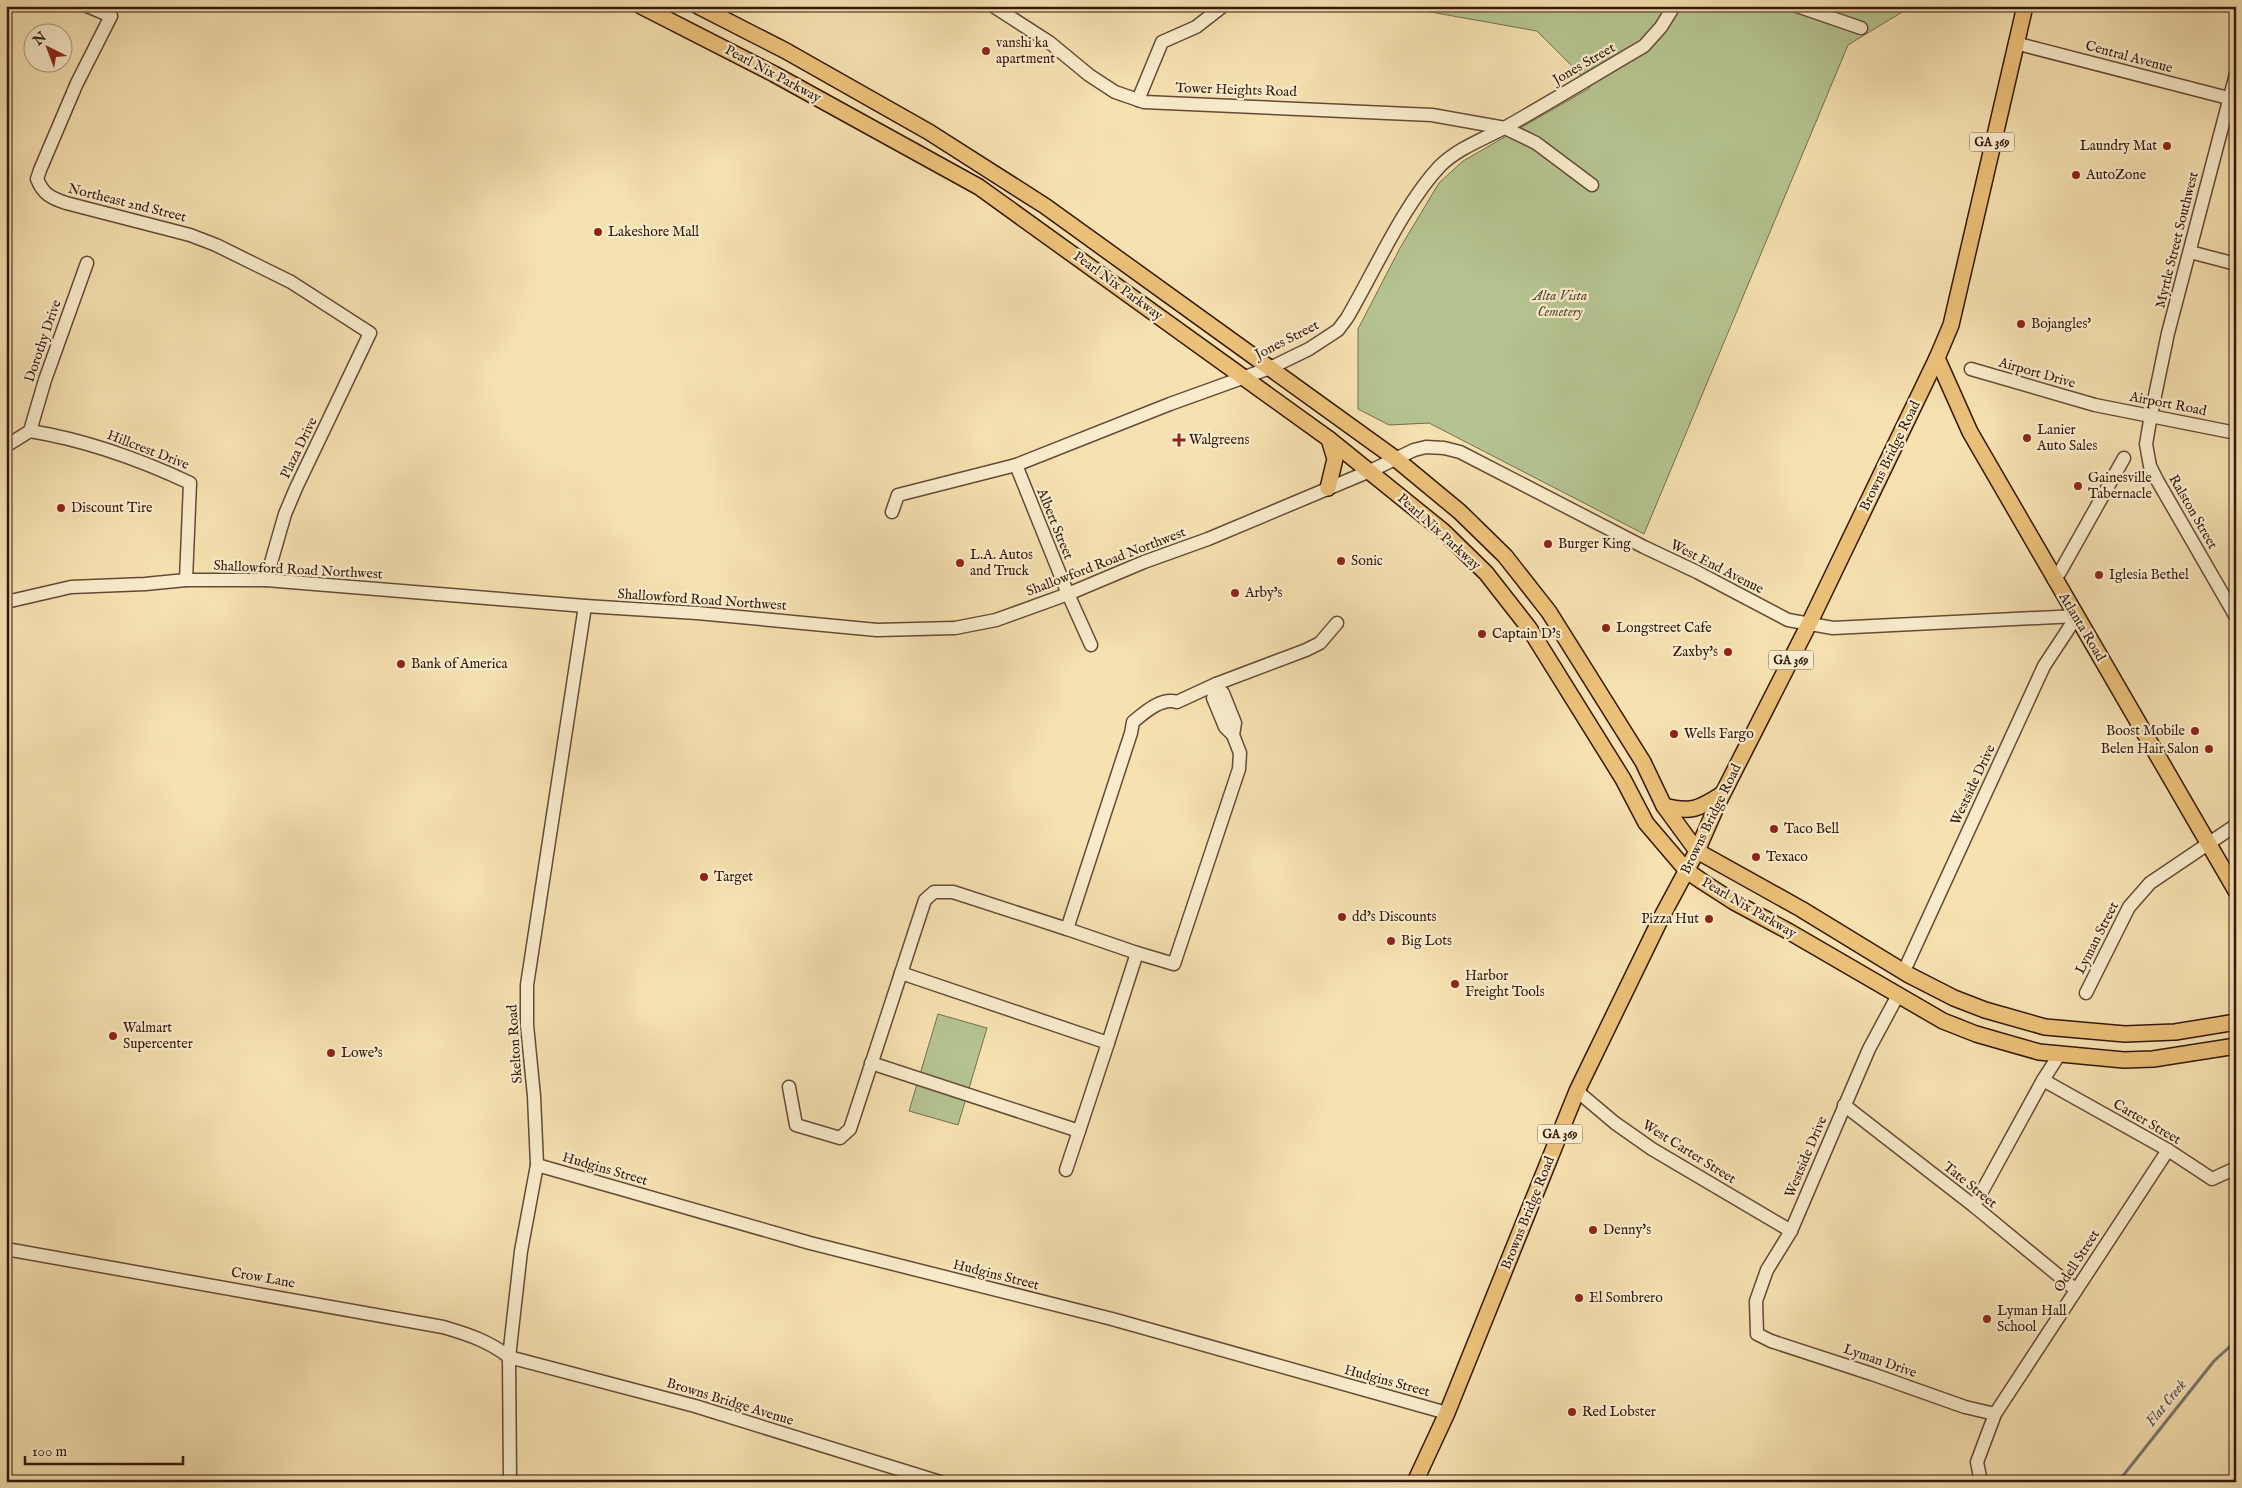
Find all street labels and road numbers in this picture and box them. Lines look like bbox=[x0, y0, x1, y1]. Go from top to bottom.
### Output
street label: Central Avenue bbox=[2083, 37, 2175, 77]
street label: Jones Street bbox=[1548, 39, 1619, 90]
street label: Pearl Nix Parkway bbox=[722, 41, 824, 107]
street label: Tower Heights Road bbox=[1175, 79, 1298, 101]
road number: GA 369 bbox=[1970, 132, 2014, 152]
street label: Myrtle Street Southwest bbox=[2151, 170, 2203, 310]
street label: Northeast 2nd Street bbox=[66, 180, 188, 226]
street label: Pearl Nix Parkway bbox=[1070, 247, 1166, 325]
street label: Dorothy Drive bbox=[20, 297, 66, 385]
street label: Jones Street bbox=[1250, 316, 1322, 365]
street label: Airport Drive bbox=[1996, 353, 2078, 393]
street label: Airport Road bbox=[2127, 388, 2209, 420]
street label: Browns Bridge Road bbox=[1855, 397, 1925, 514]
street label: Plaza Drive bbox=[276, 414, 322, 482]
street label: Hillcrest Drive bbox=[104, 426, 192, 474]
street label: Ralston Street bbox=[2164, 472, 2222, 553]
street label: Albert Street bbox=[1032, 485, 1077, 562]
street label: Pearl Nix Parkway bbox=[1393, 490, 1485, 574]
street label: Shallowford Road Northwest bbox=[1024, 523, 1188, 601]
street label: West End Avenue bbox=[1667, 536, 1767, 599]
street label: Shallowford Road Northwest bbox=[213, 557, 383, 583]
street label: Shallowford Road Northwest bbox=[617, 585, 787, 615]
street label: Atlanta Road bbox=[2054, 588, 2110, 665]
road number: GA 369 bbox=[1768, 650, 1814, 670]
street label: Westside Drive bbox=[1946, 741, 2000, 828]
street label: Browns Bridge Road bbox=[1676, 760, 1746, 877]
street label: Pearl Nix Parkway bbox=[1698, 874, 1800, 942]
street label: Lyman Street bbox=[2071, 899, 2123, 977]
street label: Skelton Road bbox=[503, 1003, 527, 1084]
street label: Carter Street bbox=[2110, 1095, 2184, 1149]
street label: Westside Drive bbox=[1781, 1113, 1831, 1201]
street label: West Carter Street bbox=[1639, 1116, 1739, 1188]
road number: GA 369 bbox=[1538, 1124, 1582, 1144]
street label: Hudgins Street bbox=[560, 1148, 650, 1190]
street label: Browns Bridge Road bbox=[1497, 1153, 1559, 1272]
street label: Tate Street bbox=[1939, 1158, 2001, 1212]
street label: Odell Street bbox=[2050, 1226, 2104, 1296]
street label: Hudgins Street bbox=[951, 1256, 1041, 1294]
street label: Crow Lane bbox=[230, 1264, 297, 1293]
street label: Lyman Drive bbox=[1841, 1340, 1920, 1382]
street label: Hudgins Street bbox=[1342, 1361, 1432, 1401]
street label: Browns Bridge Avenue bbox=[664, 1374, 796, 1430]

